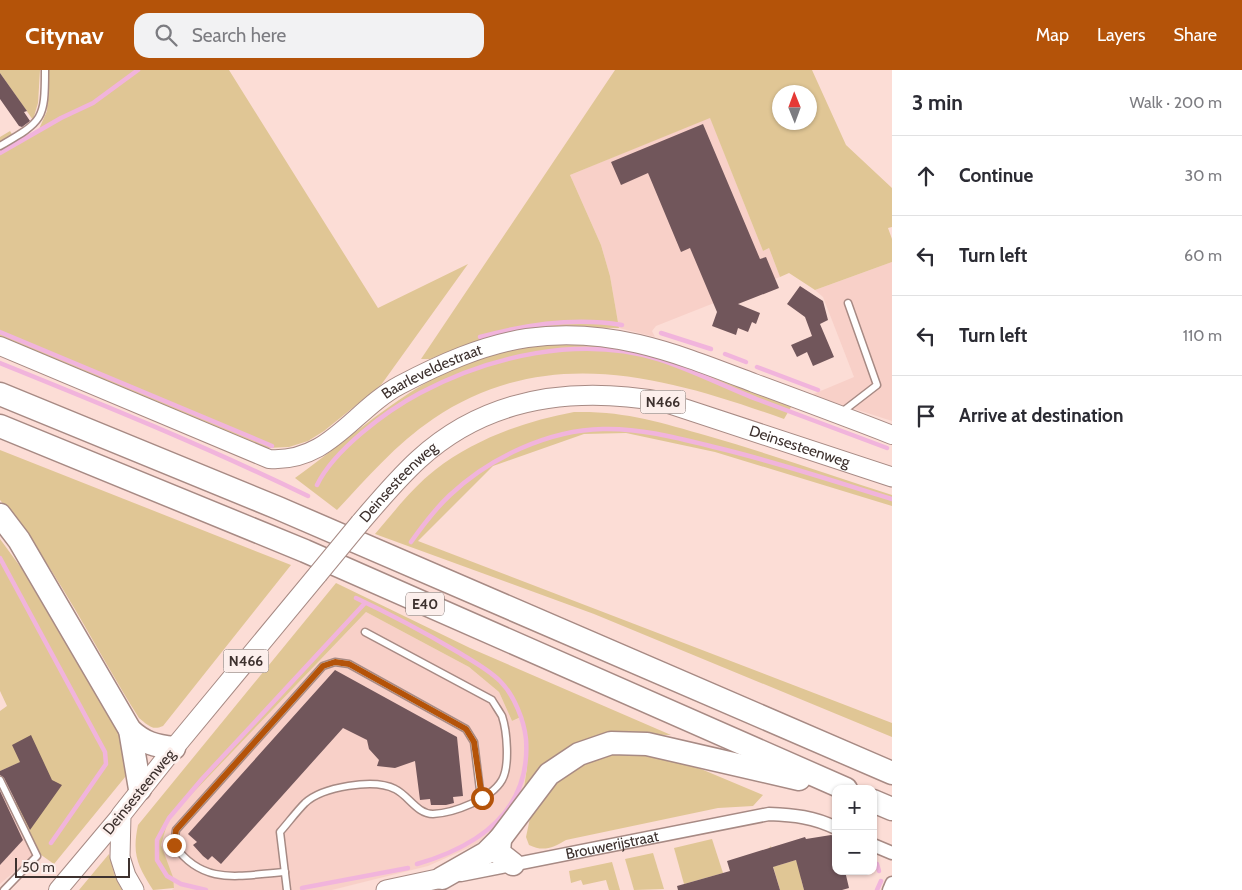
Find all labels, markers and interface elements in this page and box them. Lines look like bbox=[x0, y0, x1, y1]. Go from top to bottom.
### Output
search box bbox=[134, 13, 484, 58]
text: Citynav bbox=[25, 21, 104, 50]
icon: search bbox=[152, 21, 180, 49]
text: Search here bbox=[192, 24, 286, 47]
text: Map bbox=[1036, 24, 1069, 46]
text: Layers bbox=[1097, 24, 1146, 46]
text: Share bbox=[1174, 24, 1217, 46]
north arrow bbox=[772, 85, 817, 130]
text: 3 min bbox=[912, 90, 963, 115]
text: Walk · 200 m bbox=[1130, 93, 1222, 112]
icon: ahead bbox=[912, 162, 940, 190]
text: Continue bbox=[959, 164, 1033, 187]
text: 30 m bbox=[1185, 166, 1222, 185]
icon: left bbox=[912, 242, 940, 270]
text: Turn left bbox=[959, 244, 1027, 267]
text: 60 m bbox=[1184, 246, 1222, 265]
icon: left bbox=[912, 322, 940, 350]
text: Turn left bbox=[959, 324, 1027, 347]
text: 110 m bbox=[1183, 326, 1222, 345]
street label: Baarleveldestraat bbox=[378, 341, 484, 403]
road number: N466 bbox=[640, 391, 686, 414]
icon: arrive bbox=[912, 402, 940, 430]
text: Arrive at destination bbox=[959, 404, 1123, 427]
street label: Deinsesteenweg bbox=[747, 422, 853, 472]
street label: Deinsesteenweg bbox=[356, 438, 441, 526]
road number: E40 bbox=[406, 592, 444, 616]
road number: N466 bbox=[224, 650, 268, 672]
street label: Deinsesteenweg bbox=[99, 745, 179, 838]
map controls bbox=[832, 785, 877, 875]
button: + bbox=[832, 785, 877, 830]
route start bbox=[471, 787, 494, 810]
street label: Brouwerijstraat bbox=[564, 827, 660, 863]
button: − bbox=[832, 830, 877, 875]
route end bbox=[163, 834, 186, 857]
scale bar bbox=[15, 855, 130, 878]
text: 50 m bbox=[22, 858, 55, 876]

